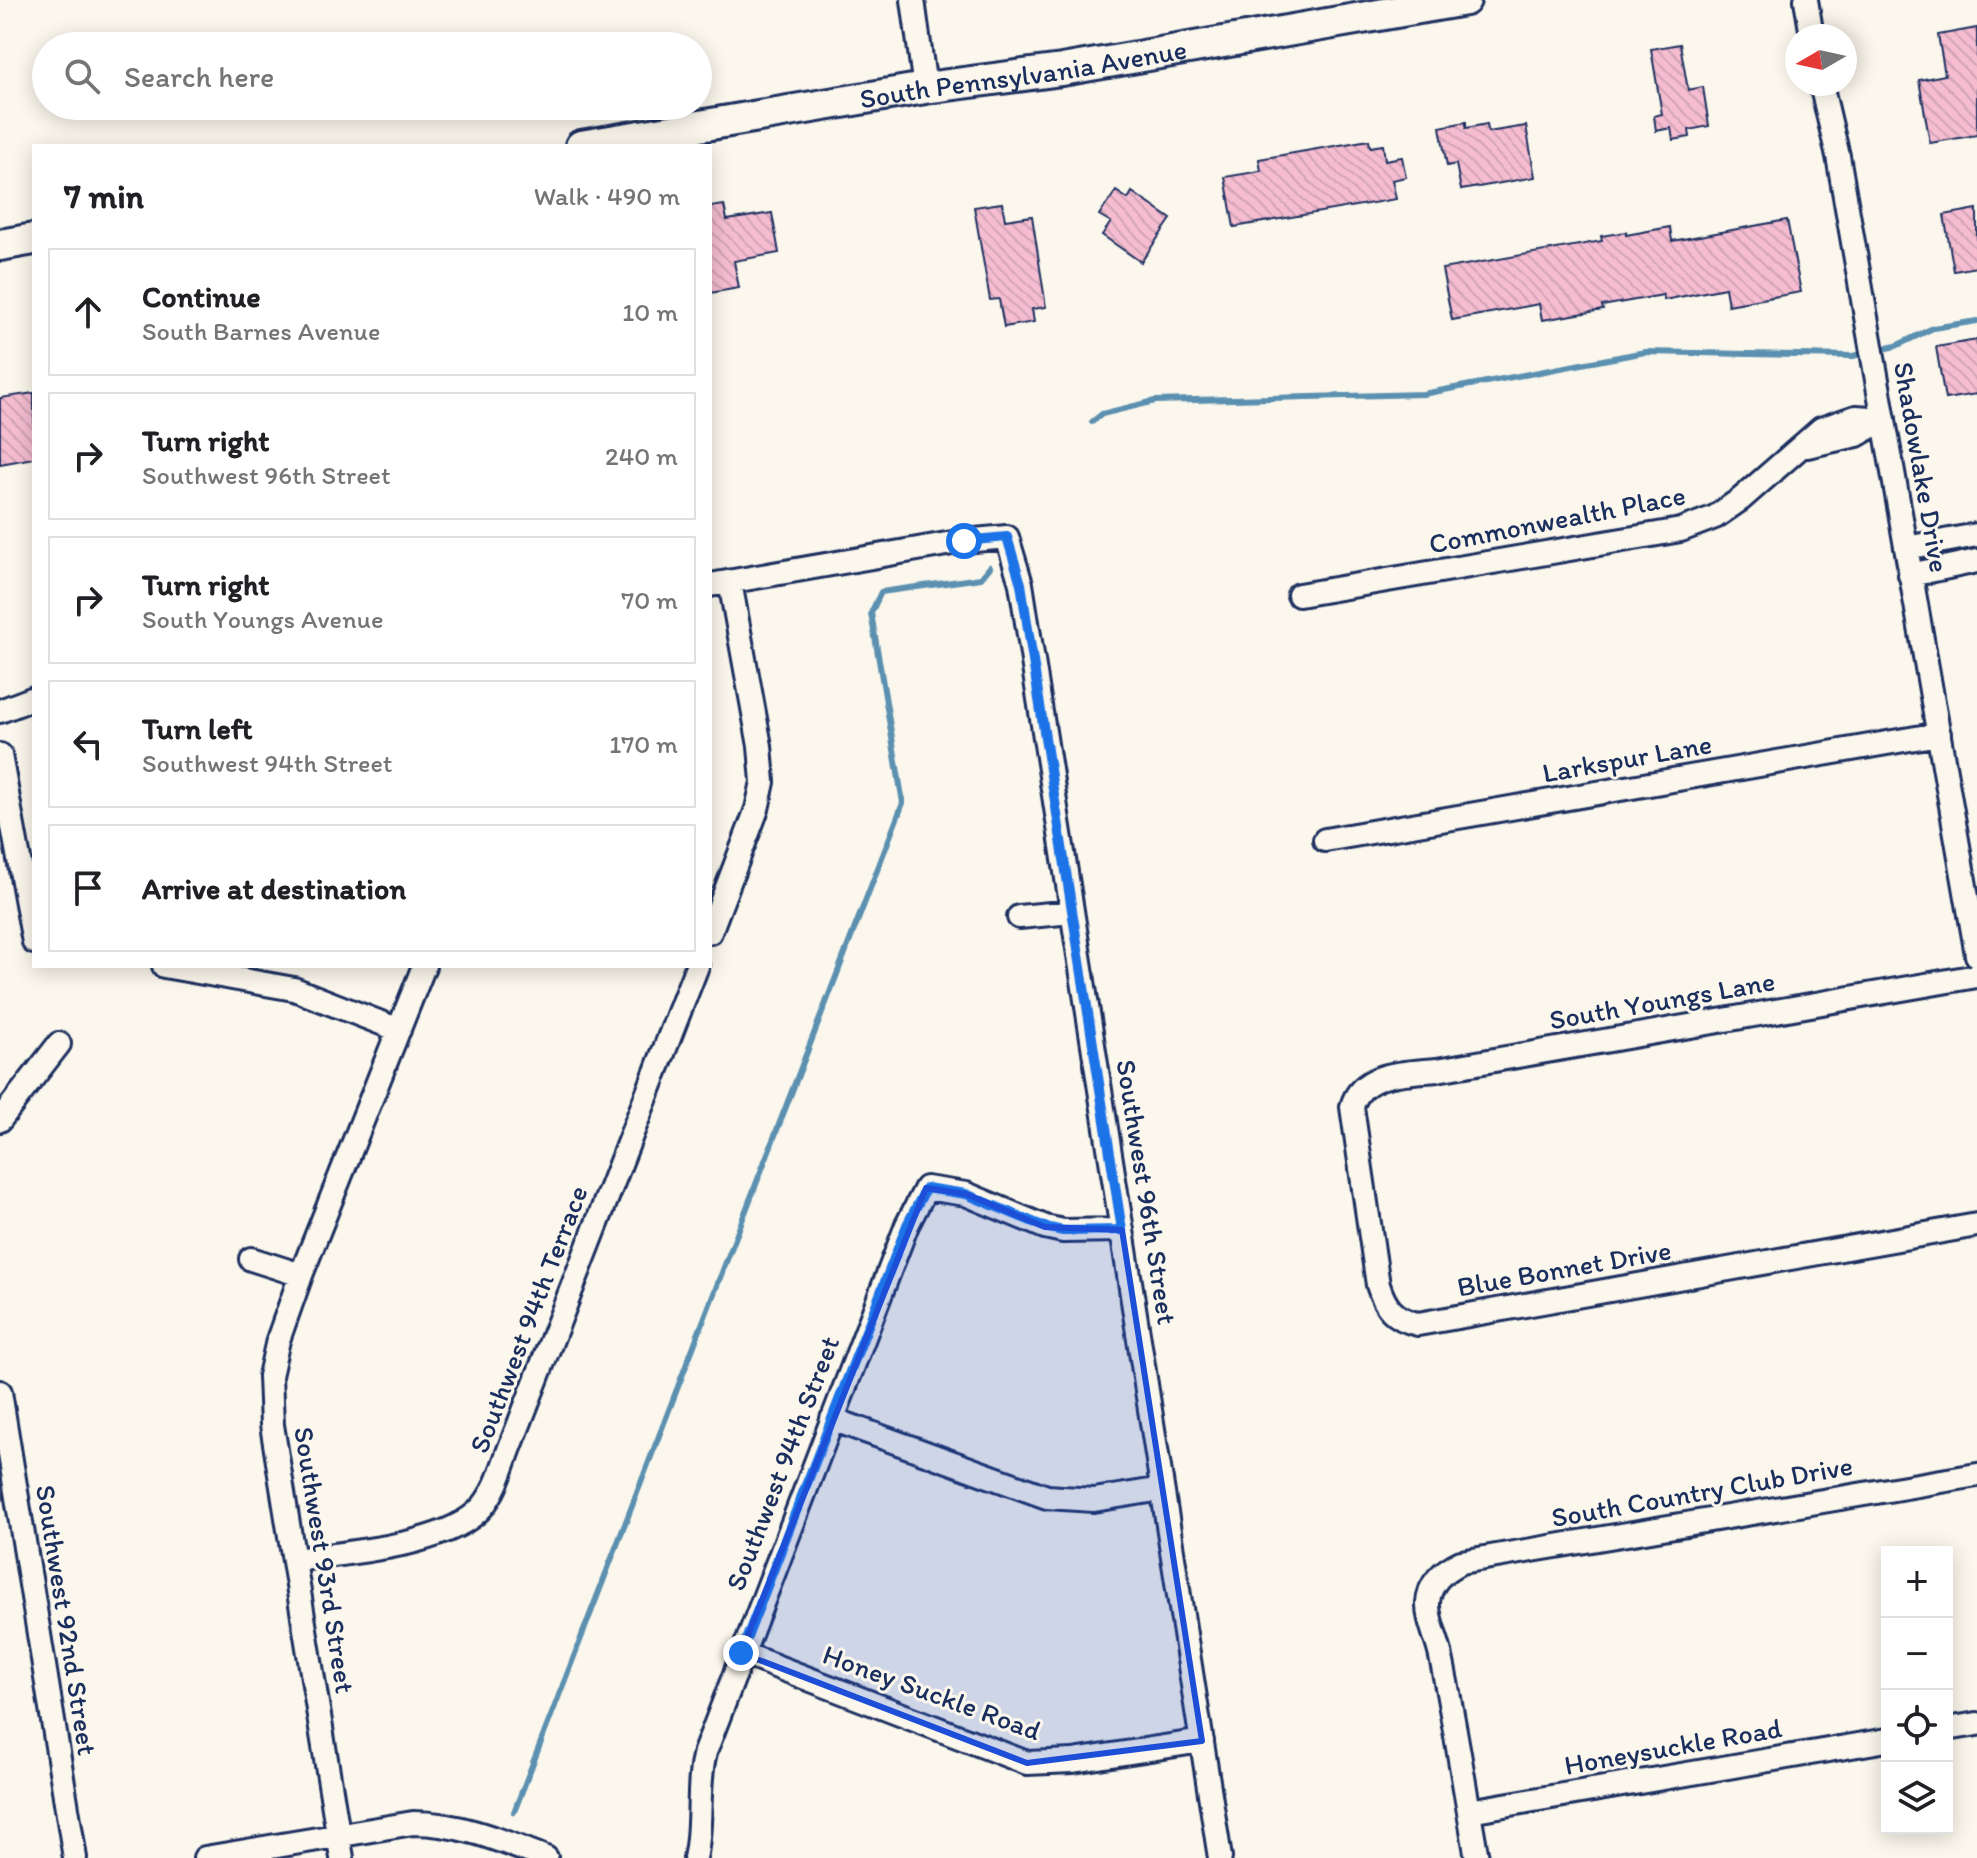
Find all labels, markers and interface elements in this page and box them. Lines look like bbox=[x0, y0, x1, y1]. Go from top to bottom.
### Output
north arrow bbox=[1785, 24, 1857, 96]
search box bbox=[32, 32, 712, 120]
street label: South Pennsylvania Avenue bbox=[857, 32, 1189, 116]
icon: search bbox=[60, 54, 104, 98]
text: Search here bbox=[124, 58, 274, 95]
text: 7 min bbox=[64, 176, 144, 217]
text: Walk · 490 m bbox=[534, 180, 680, 212]
text: Continue bbox=[142, 278, 261, 315]
icon: ahead bbox=[66, 290, 110, 334]
text: 10 m bbox=[622, 296, 678, 328]
text: South Barnes Avenue bbox=[142, 315, 380, 347]
street label: Shadowlake Drive bbox=[1887, 359, 1957, 575]
text: Turn right bbox=[142, 422, 270, 459]
icon: right bbox=[66, 434, 110, 478]
text: 240 m bbox=[605, 440, 678, 472]
text: Southwest 96th Street bbox=[142, 459, 391, 491]
street label: Commonwealth Place bbox=[1426, 477, 1688, 561]
route start bbox=[946, 523, 982, 559]
text: Turn right bbox=[142, 566, 270, 603]
icon: right bbox=[66, 578, 110, 622]
text: 70 m bbox=[621, 584, 678, 616]
text: South Youngs Avenue bbox=[142, 603, 383, 635]
text: Turn left bbox=[142, 710, 253, 747]
icon: left bbox=[66, 722, 110, 766]
street label: Larkspur Lane bbox=[1540, 726, 1714, 790]
text: 170 m bbox=[609, 728, 678, 760]
text: Southwest 94th Street bbox=[142, 747, 393, 779]
icon: arrive bbox=[66, 866, 110, 910]
text: Arrive at destination bbox=[142, 870, 406, 907]
street label: South Youngs Lane bbox=[1547, 963, 1777, 1037]
street label: Southwest 96th Street bbox=[1109, 1057, 1185, 1327]
street label: Southwest 94th Terrace bbox=[461, 1180, 595, 1458]
street label: Blue Bonnet Drive bbox=[1454, 1232, 1674, 1304]
street label: Southwest 94th Street bbox=[718, 1331, 846, 1595]
street label: Southwest 93rd Street bbox=[287, 1424, 363, 1696]
street label: South Country Club Drive bbox=[1549, 1448, 1855, 1534]
street label: Southwest 92nd Street bbox=[29, 1482, 105, 1758]
map controls bbox=[1881, 1546, 1953, 1834]
button: + bbox=[1881, 1546, 1953, 1618]
button: − bbox=[1881, 1618, 1953, 1690]
route end bbox=[723, 1635, 759, 1671]
street label: Honey Suckle Road bbox=[818, 1637, 1046, 1747]
button: locate bbox=[1881, 1690, 1953, 1762]
street label: Honeysuckle Road bbox=[1562, 1710, 1785, 1782]
button: layers bbox=[1881, 1762, 1953, 1834]

